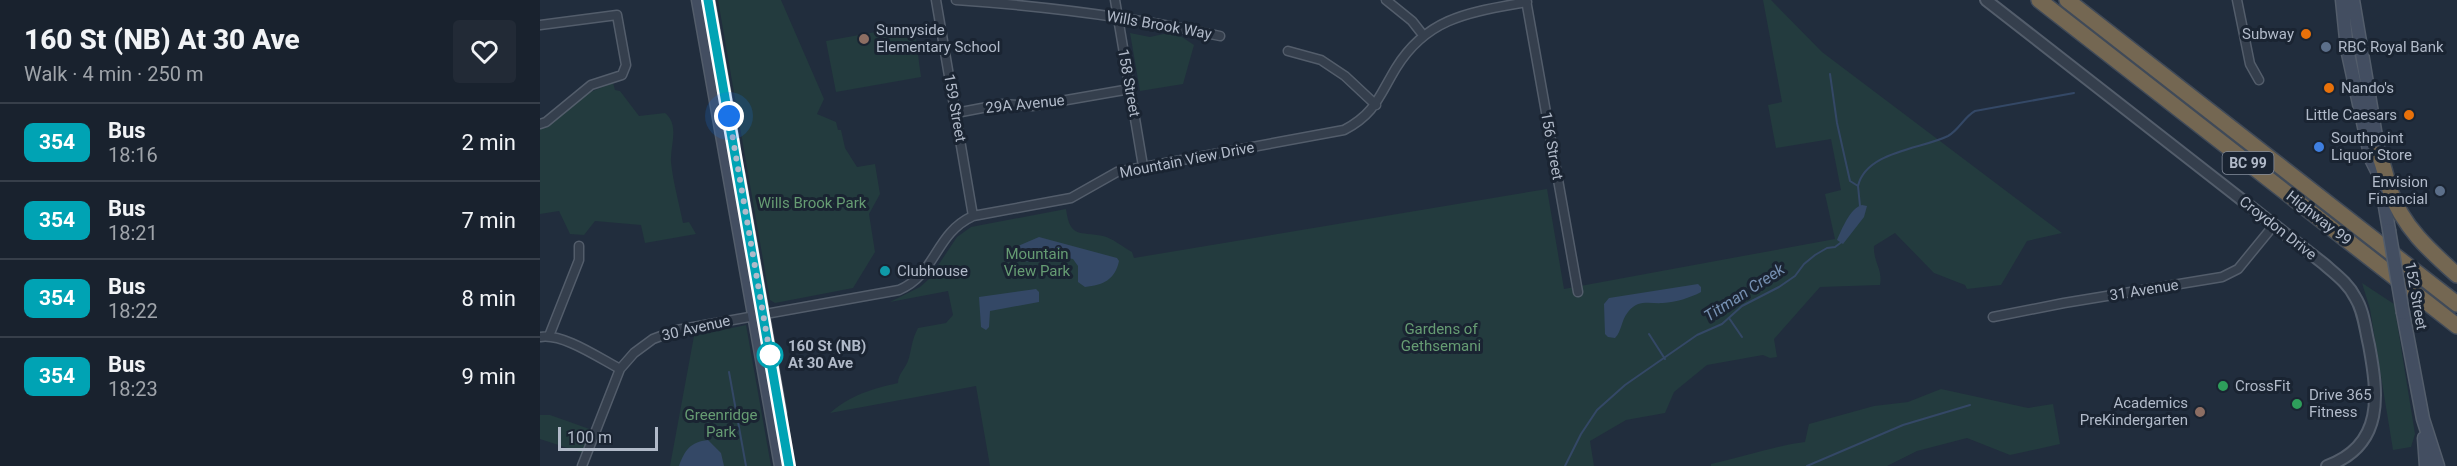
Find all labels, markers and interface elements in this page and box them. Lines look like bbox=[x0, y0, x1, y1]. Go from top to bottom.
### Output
street label: Wills Brook Way bbox=[1105, 7, 1213, 43]
button: heart bbox=[453, 20, 516, 83]
place label: Sunnyside Elementary School bbox=[876, 21, 1000, 56]
text: 160 St (NB) At 30 Ave bbox=[24, 23, 300, 56]
place label: Subway bbox=[2242, 25, 2294, 43]
marker: Subway bbox=[2299, 27, 2313, 41]
marker: Sunnyside Elementary School bbox=[857, 32, 871, 46]
place label: RBC Royal Bank bbox=[2338, 38, 2444, 56]
marker: RBC Royal Bank bbox=[2319, 40, 2333, 54]
street label: 158 Street bbox=[1114, 48, 1144, 118]
text: Walk · 4 min · 250 m bbox=[24, 62, 203, 86]
street label: 159 Street bbox=[940, 73, 970, 143]
place label: Nando's bbox=[2341, 79, 2394, 97]
marker: Nando's bbox=[2322, 81, 2336, 95]
street label: 29A Avenue bbox=[985, 91, 1065, 117]
your location bbox=[714, 101, 744, 131]
place label: Little Caesars bbox=[2306, 106, 2397, 124]
marker: Little Caesars bbox=[2402, 108, 2416, 122]
street label: 156 Street bbox=[1537, 111, 1567, 181]
text: Bus bbox=[108, 118, 146, 143]
place label: Southpoint Liquor Store bbox=[2331, 129, 2412, 164]
text: 354 bbox=[39, 130, 75, 154]
text: 2 min bbox=[461, 130, 516, 155]
street label: Mountain View Drive bbox=[1118, 138, 1256, 182]
marker: Southpoint Liquor Store bbox=[2312, 140, 2326, 154]
text: 18:16 bbox=[108, 143, 158, 167]
road number: BC 99 bbox=[2222, 152, 2274, 174]
place label: Envision Financial bbox=[2368, 173, 2428, 208]
marker: Envision Financial bbox=[2433, 184, 2447, 198]
street label: Highway 99 bbox=[2283, 187, 2355, 249]
street label: Croydon Drive bbox=[2236, 192, 2320, 264]
park label: Wills Brook Park bbox=[758, 194, 867, 212]
text: Bus bbox=[108, 196, 146, 221]
text: 354 bbox=[39, 208, 75, 232]
text: 7 min bbox=[461, 208, 516, 233]
text: 18:21 bbox=[108, 221, 158, 245]
park label: Mountain View Park bbox=[1004, 245, 1071, 280]
water label: Titman Creek bbox=[1700, 259, 1789, 325]
street label: 152 Street bbox=[2401, 261, 2431, 331]
place label: Clubhouse bbox=[897, 262, 968, 280]
marker: Clubhouse bbox=[878, 264, 892, 278]
text: Bus bbox=[108, 274, 146, 299]
street label: 31 Avenue bbox=[2108, 276, 2180, 304]
text: 354 bbox=[39, 286, 75, 310]
text: 8 min bbox=[461, 286, 516, 311]
text: 18:22 bbox=[108, 299, 158, 323]
street label: 30 Avenue bbox=[660, 311, 732, 345]
park label: Gardens of Gethsemani bbox=[1401, 320, 1481, 355]
place label: 160 St (NB) At 30 Ave bbox=[788, 337, 866, 372]
marker: 160 St (NB) At 30 Ave bbox=[757, 342, 783, 368]
text: Bus bbox=[108, 352, 146, 377]
text: 354 bbox=[39, 364, 75, 388]
text: 9 min bbox=[461, 364, 516, 389]
text: 18:23 bbox=[108, 377, 158, 401]
place label: CrossFit bbox=[2235, 377, 2291, 395]
marker: CrossFit bbox=[2216, 379, 2230, 393]
place label: Drive 365 Fitness bbox=[2309, 386, 2372, 421]
place label: Academics PreKindergarten bbox=[2080, 394, 2188, 429]
marker: Drive 365 Fitness bbox=[2290, 397, 2304, 411]
marker: Academics PreKindergarten bbox=[2193, 405, 2207, 419]
park label: Greenridge Park bbox=[685, 406, 758, 441]
scale bar bbox=[558, 424, 658, 452]
text: 100 m bbox=[567, 428, 612, 447]

